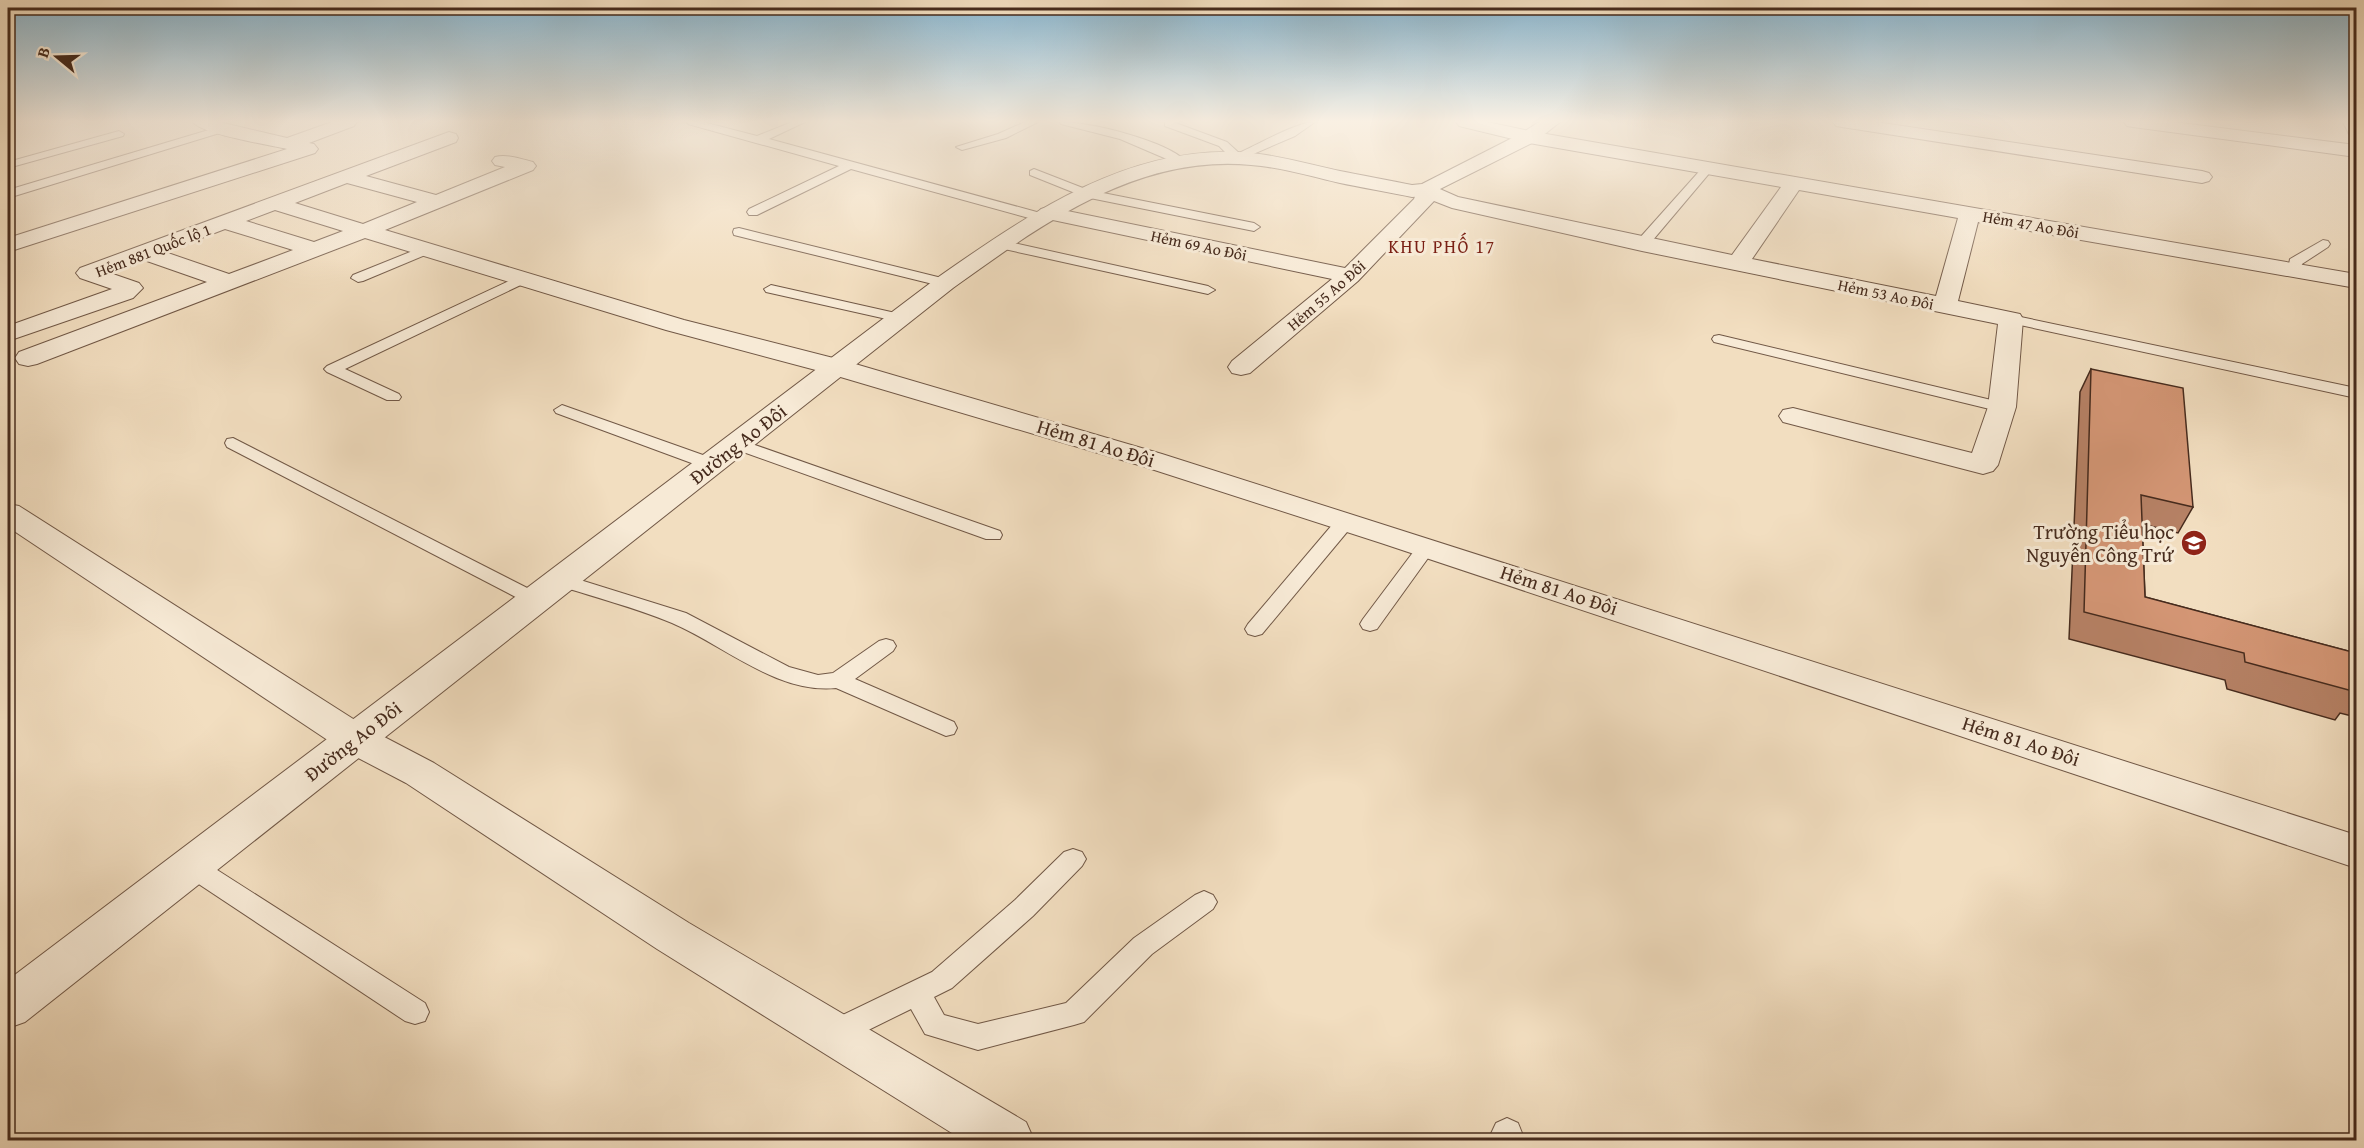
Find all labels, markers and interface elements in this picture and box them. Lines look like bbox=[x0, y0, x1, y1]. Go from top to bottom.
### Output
north arrow bbox=[27, 27, 87, 87]
text: B bbox=[30, 43, 56, 61]
street label: Hẻm 47 Ao Đôi bbox=[1981, 204, 2082, 244]
street label: Hẻm 881 Quốc lộ 1 bbox=[92, 217, 214, 283]
street label: Hẻm 69 Ao Đôi bbox=[1149, 223, 1250, 267]
district label: KHU PHỐ 17 bbox=[1388, 232, 1496, 260]
street label: Hẻm 55 Ao Đôi bbox=[1281, 254, 1371, 336]
street label: Hẻm 53 Ao Đôi bbox=[1836, 272, 1937, 316]
street label: Đường Ao Đôi bbox=[683, 396, 793, 491]
street label: Hẻm 81 Ao Đôi bbox=[1034, 411, 1159, 474]
place label: Trường Tiểu học Nguyễn Công Trứ bbox=[2026, 517, 2174, 569]
school or university icon: Trường Tiểu học Nguyễn Công Trứ bbox=[2179, 528, 2209, 558]
street label: Hẻm 81 Ao Đôi bbox=[1497, 557, 1622, 622]
street label: Đường Ao Đôi bbox=[298, 693, 408, 788]
street label: Hẻm 81 Ao Đôi bbox=[1959, 708, 2084, 773]

